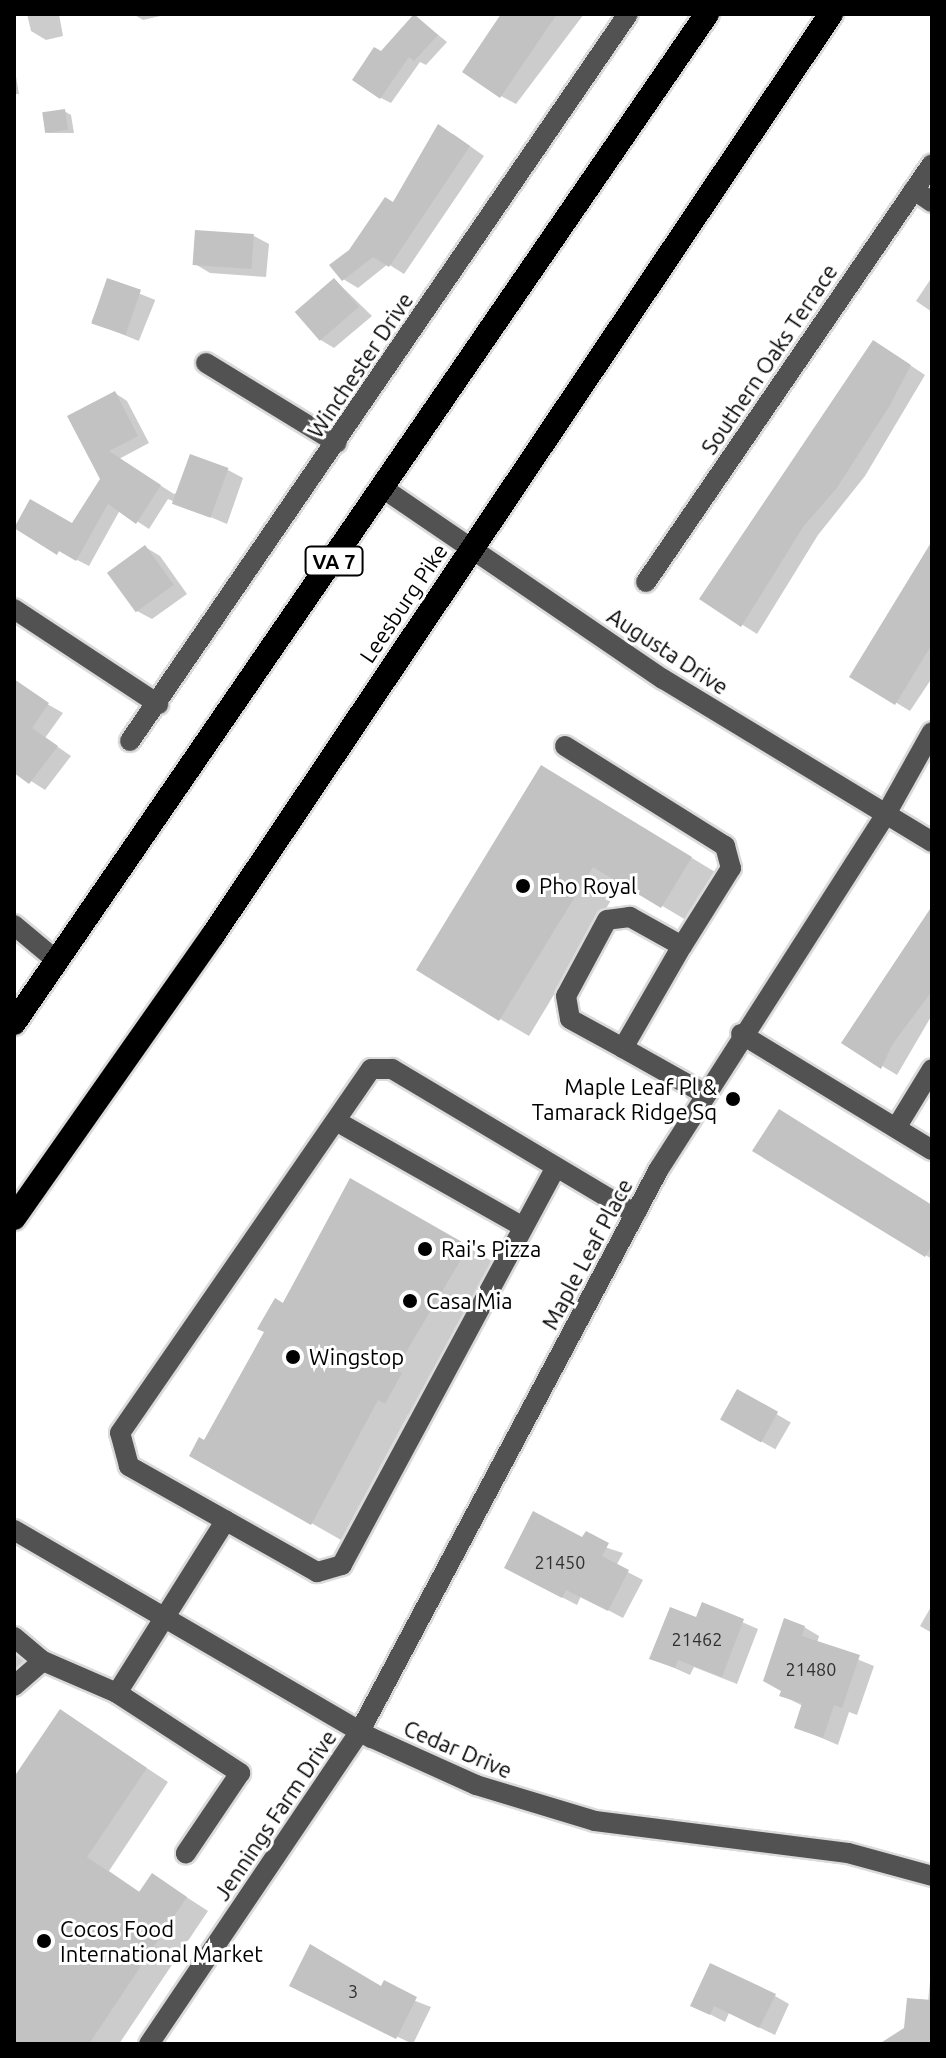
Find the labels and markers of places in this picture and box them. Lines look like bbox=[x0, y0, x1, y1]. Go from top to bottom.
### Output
place label: Pho Royal bbox=[539, 873, 637, 899]
marker: Pho Royal bbox=[514, 877, 532, 895]
place label: Maple Leaf Pl & Tamarack Ridge Sq bbox=[532, 1073, 717, 1124]
marker: Maple Leaf Pl & Tamarack Ridge Sq bbox=[724, 1090, 742, 1108]
place label: Rai's Pizza bbox=[441, 1236, 541, 1262]
marker: Rai's Pizza bbox=[416, 1240, 434, 1258]
place label: Casa Mia bbox=[426, 1288, 512, 1314]
marker: Casa Mia bbox=[401, 1292, 419, 1310]
place label: Wingstop bbox=[309, 1344, 404, 1370]
marker: Wingstop bbox=[284, 1348, 302, 1366]
place label: Cocos Food International Market bbox=[60, 1915, 263, 1966]
marker: Cocos Food International Market bbox=[35, 1932, 53, 1950]

